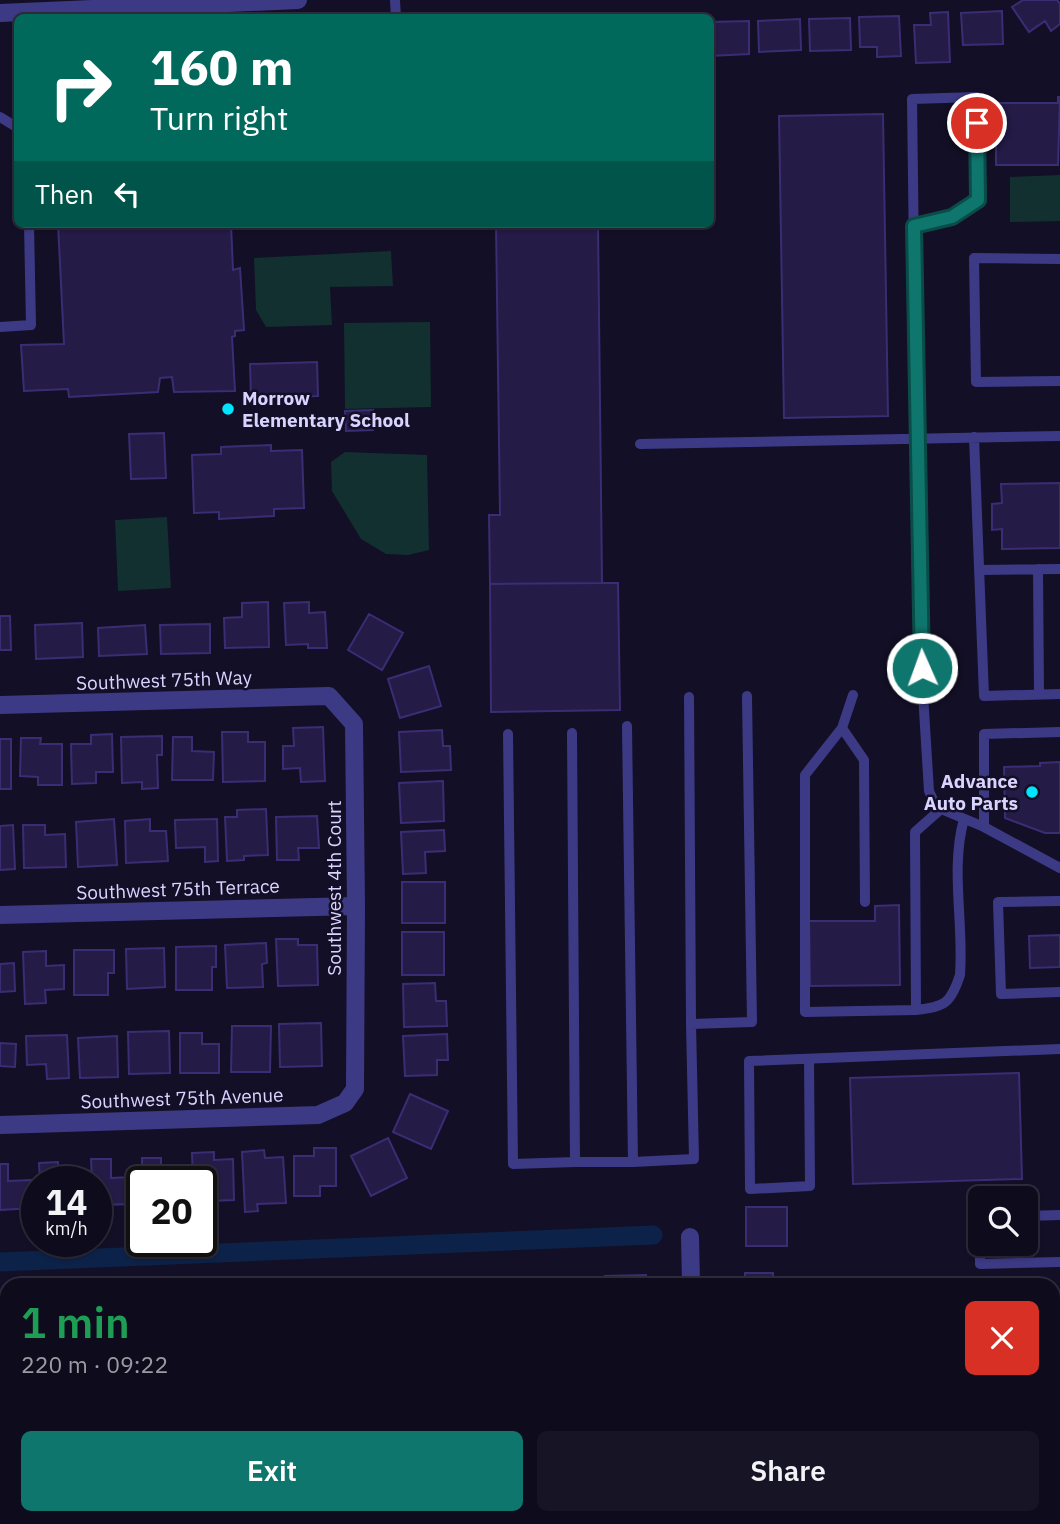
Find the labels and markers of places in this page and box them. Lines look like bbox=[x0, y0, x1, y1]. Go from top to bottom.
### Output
pin bbox=[947, 93, 1007, 153]
place label: Morrow Elementary School bbox=[242, 386, 410, 432]
marker: Morrow Elementary School bbox=[220, 401, 236, 417]
place label: Advance Auto Parts bbox=[924, 769, 1018, 815]
marker: Advance Auto Parts bbox=[1024, 784, 1040, 800]

